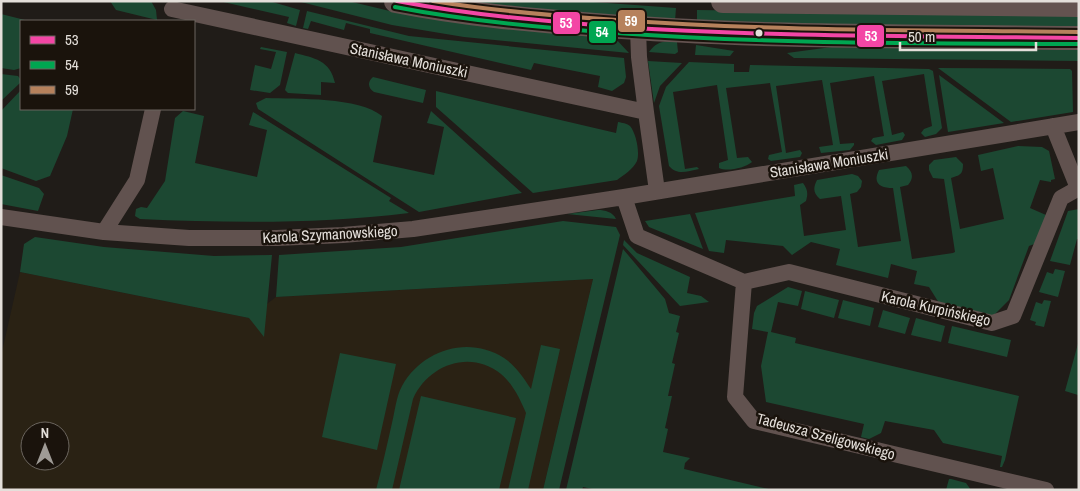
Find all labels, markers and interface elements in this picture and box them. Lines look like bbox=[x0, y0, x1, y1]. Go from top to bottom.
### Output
line badge: 59 bbox=[617, 9, 646, 33]
line badge: 53 bbox=[552, 11, 581, 35]
text: 59 bbox=[625, 12, 637, 30]
text: 53 bbox=[560, 14, 572, 32]
legend bbox=[20, 20, 195, 110]
line badge: 54 bbox=[588, 20, 617, 44]
scale bar bbox=[900, 20, 1036, 52]
text: 54 bbox=[596, 23, 609, 41]
line badge: 53 bbox=[856, 24, 885, 48]
text: 50 m bbox=[908, 26, 935, 47]
text: 53 bbox=[865, 27, 877, 45]
unlabelled marker bbox=[754, 28, 764, 38]
text: 53 bbox=[65, 29, 79, 50]
street label: Stanisława Moniuszki bbox=[348, 37, 470, 83]
text: 54 bbox=[65, 54, 79, 75]
text: 59 bbox=[65, 79, 79, 100]
street label: Stanisława Moniuszki bbox=[768, 143, 890, 183]
street label: Karola Szymanowskiego bbox=[262, 220, 398, 248]
street label: Karola Kurpińskiego bbox=[879, 285, 993, 331]
street label: Tadeusza Szeligowskiego bbox=[754, 407, 898, 465]
north arrow bbox=[20, 421, 70, 471]
text: N bbox=[41, 424, 49, 442]

